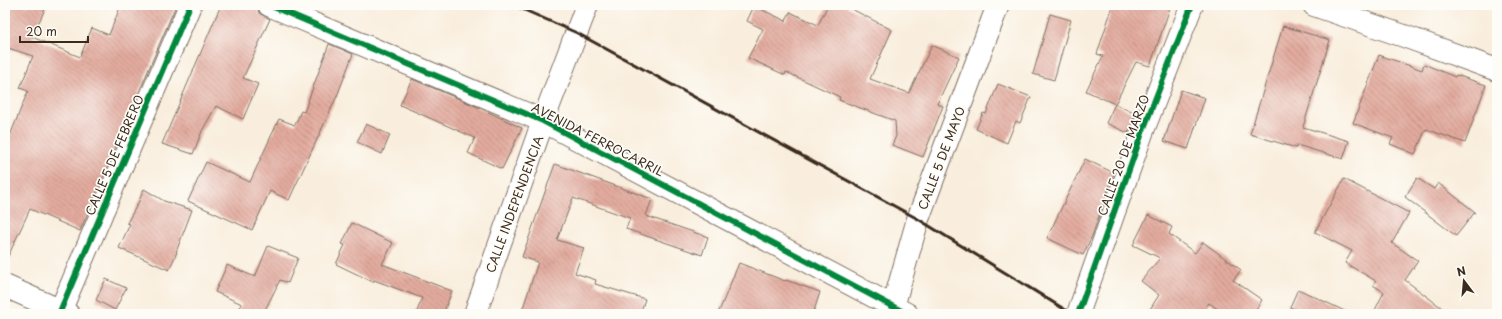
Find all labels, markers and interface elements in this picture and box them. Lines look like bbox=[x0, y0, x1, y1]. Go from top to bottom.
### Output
scale bar bbox=[20, 18, 88, 44]
text: 20 m bbox=[26, 22, 57, 40]
street label: CALLE 5 DE FEBRERO bbox=[80, 92, 148, 218]
street label: CALLE 20 DE MARZO bbox=[1093, 92, 1153, 218]
street label: AVENIDA FERROCARRIL bbox=[529, 98, 667, 180]
street label: CALLE 5 DE MAYO bbox=[913, 104, 969, 212]
street label: CALLE INDEPENDENCIA bbox=[481, 133, 547, 275]
north arrow bbox=[1444, 261, 1484, 301]
text: N bbox=[1455, 261, 1468, 280]

